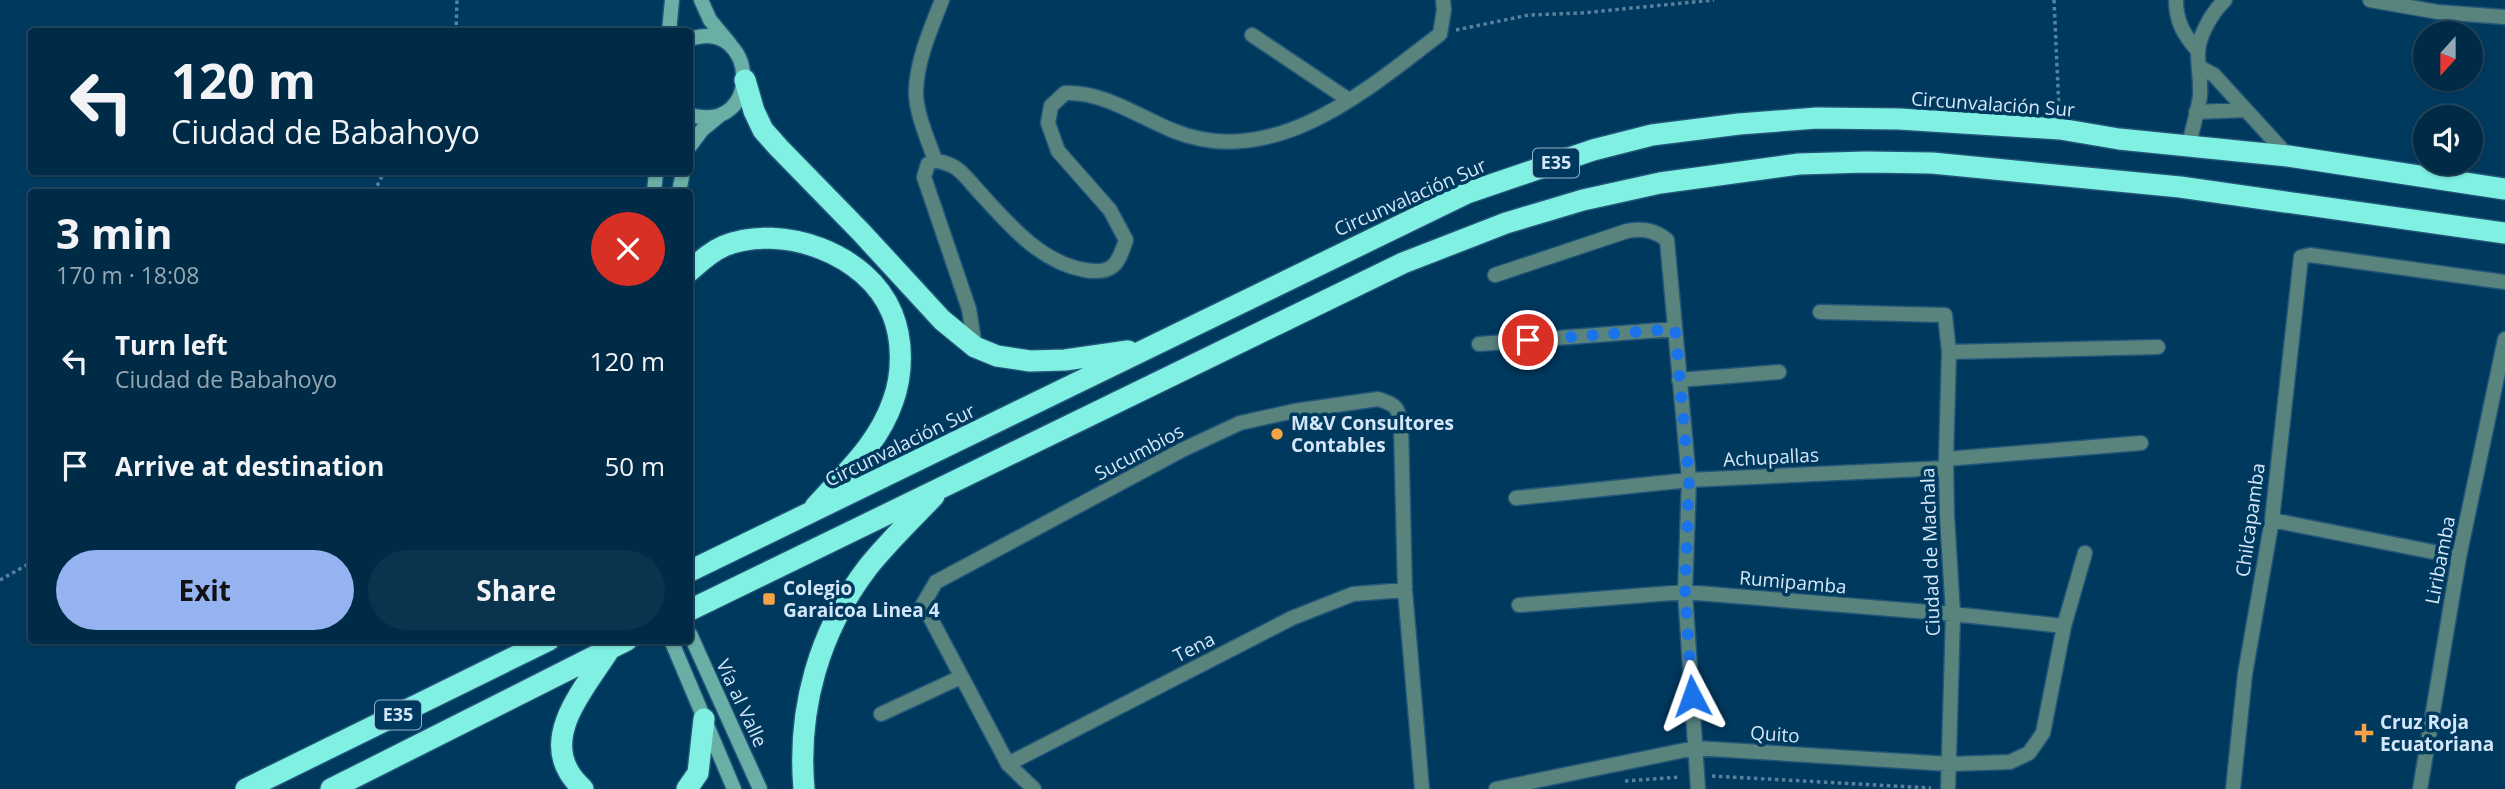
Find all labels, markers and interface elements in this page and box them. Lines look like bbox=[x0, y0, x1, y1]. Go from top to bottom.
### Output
north arrow bbox=[2413, 21, 2483, 91]
map controls bbox=[2413, 21, 2483, 175]
text: 120 m bbox=[171, 47, 316, 113]
icon: left bbox=[56, 56, 147, 147]
street label: Circunvalación Sur bbox=[1910, 85, 2076, 123]
button: sound bbox=[2413, 105, 2483, 175]
text: Ciudad de Babahoyo bbox=[171, 110, 480, 153]
road number: E35 bbox=[1533, 148, 1579, 178]
street label: Circunvalación Sur bbox=[1330, 152, 1490, 242]
text: 3 min bbox=[56, 204, 173, 261]
button: close bbox=[591, 212, 665, 286]
text: 170 m · 18:08 bbox=[56, 259, 199, 291]
pin bbox=[1498, 310, 1558, 370]
icon: arrive bbox=[1509, 321, 1547, 359]
text: Turn left bbox=[115, 327, 227, 363]
icon: left bbox=[56, 342, 94, 380]
text: 120 m bbox=[590, 343, 665, 379]
text: Ciudad de Babahoyo bbox=[115, 363, 337, 395]
street label: Circunvalación Sur bbox=[821, 397, 980, 493]
place label: M&V Consultores Contables bbox=[1291, 410, 1454, 458]
street label: Sucumbios bbox=[1090, 418, 1188, 486]
marker: M&V Consultores Contables bbox=[1269, 426, 1285, 442]
street label: Achupallas bbox=[1722, 442, 1820, 472]
icon: arrive bbox=[56, 447, 94, 485]
text: Arrive at destination bbox=[115, 448, 384, 484]
text: 50 m bbox=[604, 448, 665, 484]
street label: Chilcapamba bbox=[2229, 461, 2271, 579]
street label: Ciudad de Machala bbox=[1914, 467, 1946, 637]
street label: Liribamba bbox=[2419, 514, 2461, 606]
button: Exit bbox=[56, 550, 354, 630]
button: Share bbox=[368, 550, 665, 630]
street label: Rumipamba bbox=[1738, 564, 1848, 600]
place label: Colegio Garaicoa Linea 4 bbox=[783, 575, 940, 623]
marker: Colegio Garaicoa Linea 4 bbox=[761, 591, 777, 607]
street label: Tena bbox=[1169, 626, 1219, 668]
street label: Vía al Valle bbox=[710, 655, 774, 751]
position arrow bbox=[1655, 659, 1729, 733]
road number: E35 bbox=[375, 700, 421, 730]
place label: Cruz Roja Ecuatoriana bbox=[2380, 709, 2494, 757]
street label: Quito bbox=[1749, 719, 1801, 749]
marker: Cruz Roja Ecuatoriana bbox=[2354, 723, 2374, 743]

